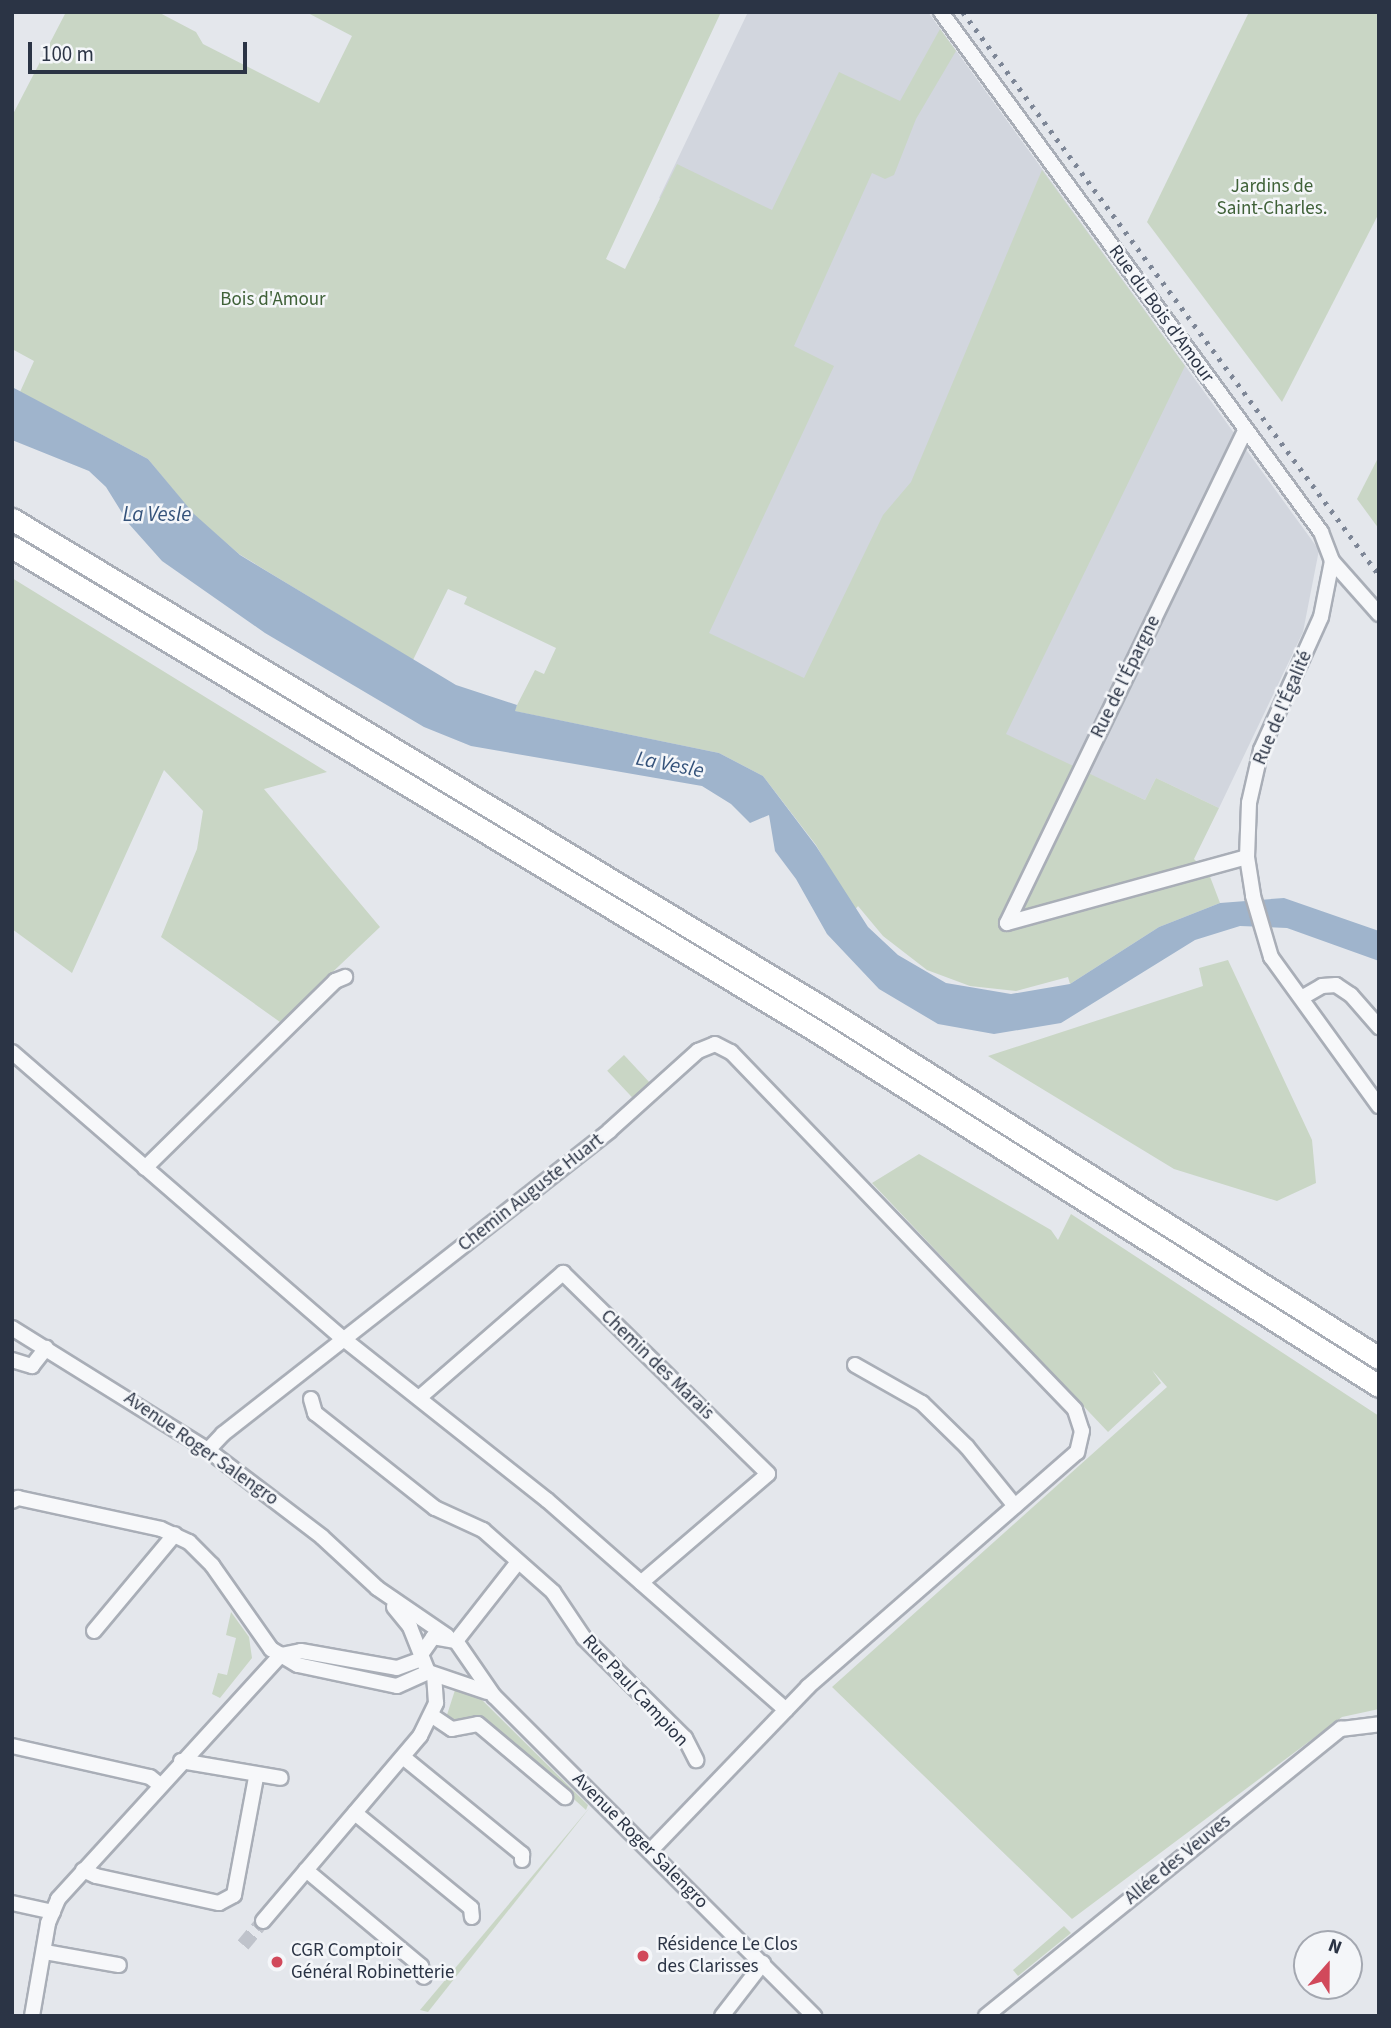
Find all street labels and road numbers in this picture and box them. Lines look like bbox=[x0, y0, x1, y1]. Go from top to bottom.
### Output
street label: Rue du Bois d'Amour bbox=[1103, 241, 1219, 387]
street label: Rue de l'Épargne bbox=[1087, 612, 1165, 742]
street label: Rue de l'Égalité bbox=[1249, 648, 1317, 768]
street label: Chemin Auguste Huart bbox=[454, 1129, 608, 1257]
street label: Chemin des Marais bbox=[596, 1305, 718, 1425]
street label: Avenue Roger Salengro bbox=[119, 1387, 283, 1511]
street label: Rue Paul Campion bbox=[577, 1630, 693, 1752]
street label: Avenue Roger Salengro bbox=[567, 1768, 713, 1914]
street label: Allée des Veuves bbox=[1120, 1810, 1236, 1910]

